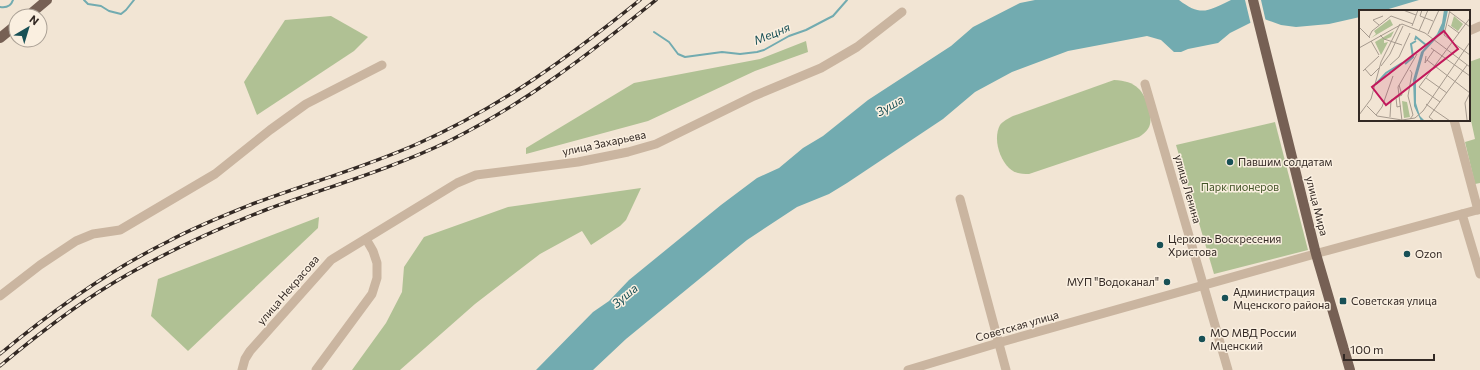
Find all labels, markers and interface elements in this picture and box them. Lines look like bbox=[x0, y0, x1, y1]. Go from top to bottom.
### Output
north arrow bbox=[8, 8, 48, 48]
inset map bbox=[1359, 10, 1470, 121]
text: N bbox=[27, 12, 42, 27]
water label: Мецня bbox=[751, 19, 792, 47]
water label: Зуша bbox=[873, 92, 906, 119]
street label: улица Захарьева bbox=[561, 127, 647, 158]
street label: улица Ленина bbox=[1172, 153, 1204, 225]
place label: Павшим солдатам bbox=[1238, 155, 1332, 168]
marker: Павшим солдатам bbox=[1225, 157, 1235, 167]
street label: улица Мира bbox=[1304, 175, 1331, 237]
park label: Парк пионеров bbox=[1201, 180, 1279, 193]
place label: Церковь Воскресения Христова bbox=[1168, 232, 1281, 258]
marker: Церковь Воскресения Христова bbox=[1155, 240, 1165, 250]
place label: Ozon bbox=[1415, 247, 1442, 260]
marker: Ozon bbox=[1402, 249, 1412, 259]
street label: улица Некрасова bbox=[254, 252, 321, 327]
place label: МУП "Водоканал" bbox=[1067, 275, 1159, 288]
marker: МУП "Водоканал" bbox=[1162, 277, 1172, 287]
water label: Зуша bbox=[609, 280, 640, 310]
place label: Администрация Мценского района bbox=[1233, 285, 1330, 311]
marker: Администрация Мценского района bbox=[1220, 293, 1230, 303]
place label: Советская улица bbox=[1351, 294, 1437, 307]
marker: Советская улица bbox=[1338, 296, 1348, 306]
street label: Советская улица bbox=[974, 307, 1060, 344]
place label: МО МВД России Мценский bbox=[1210, 326, 1297, 352]
marker: МО МВД России Мценский bbox=[1197, 334, 1207, 344]
scale bar bbox=[1344, 336, 1434, 362]
text: 100 m bbox=[1350, 342, 1384, 356]

